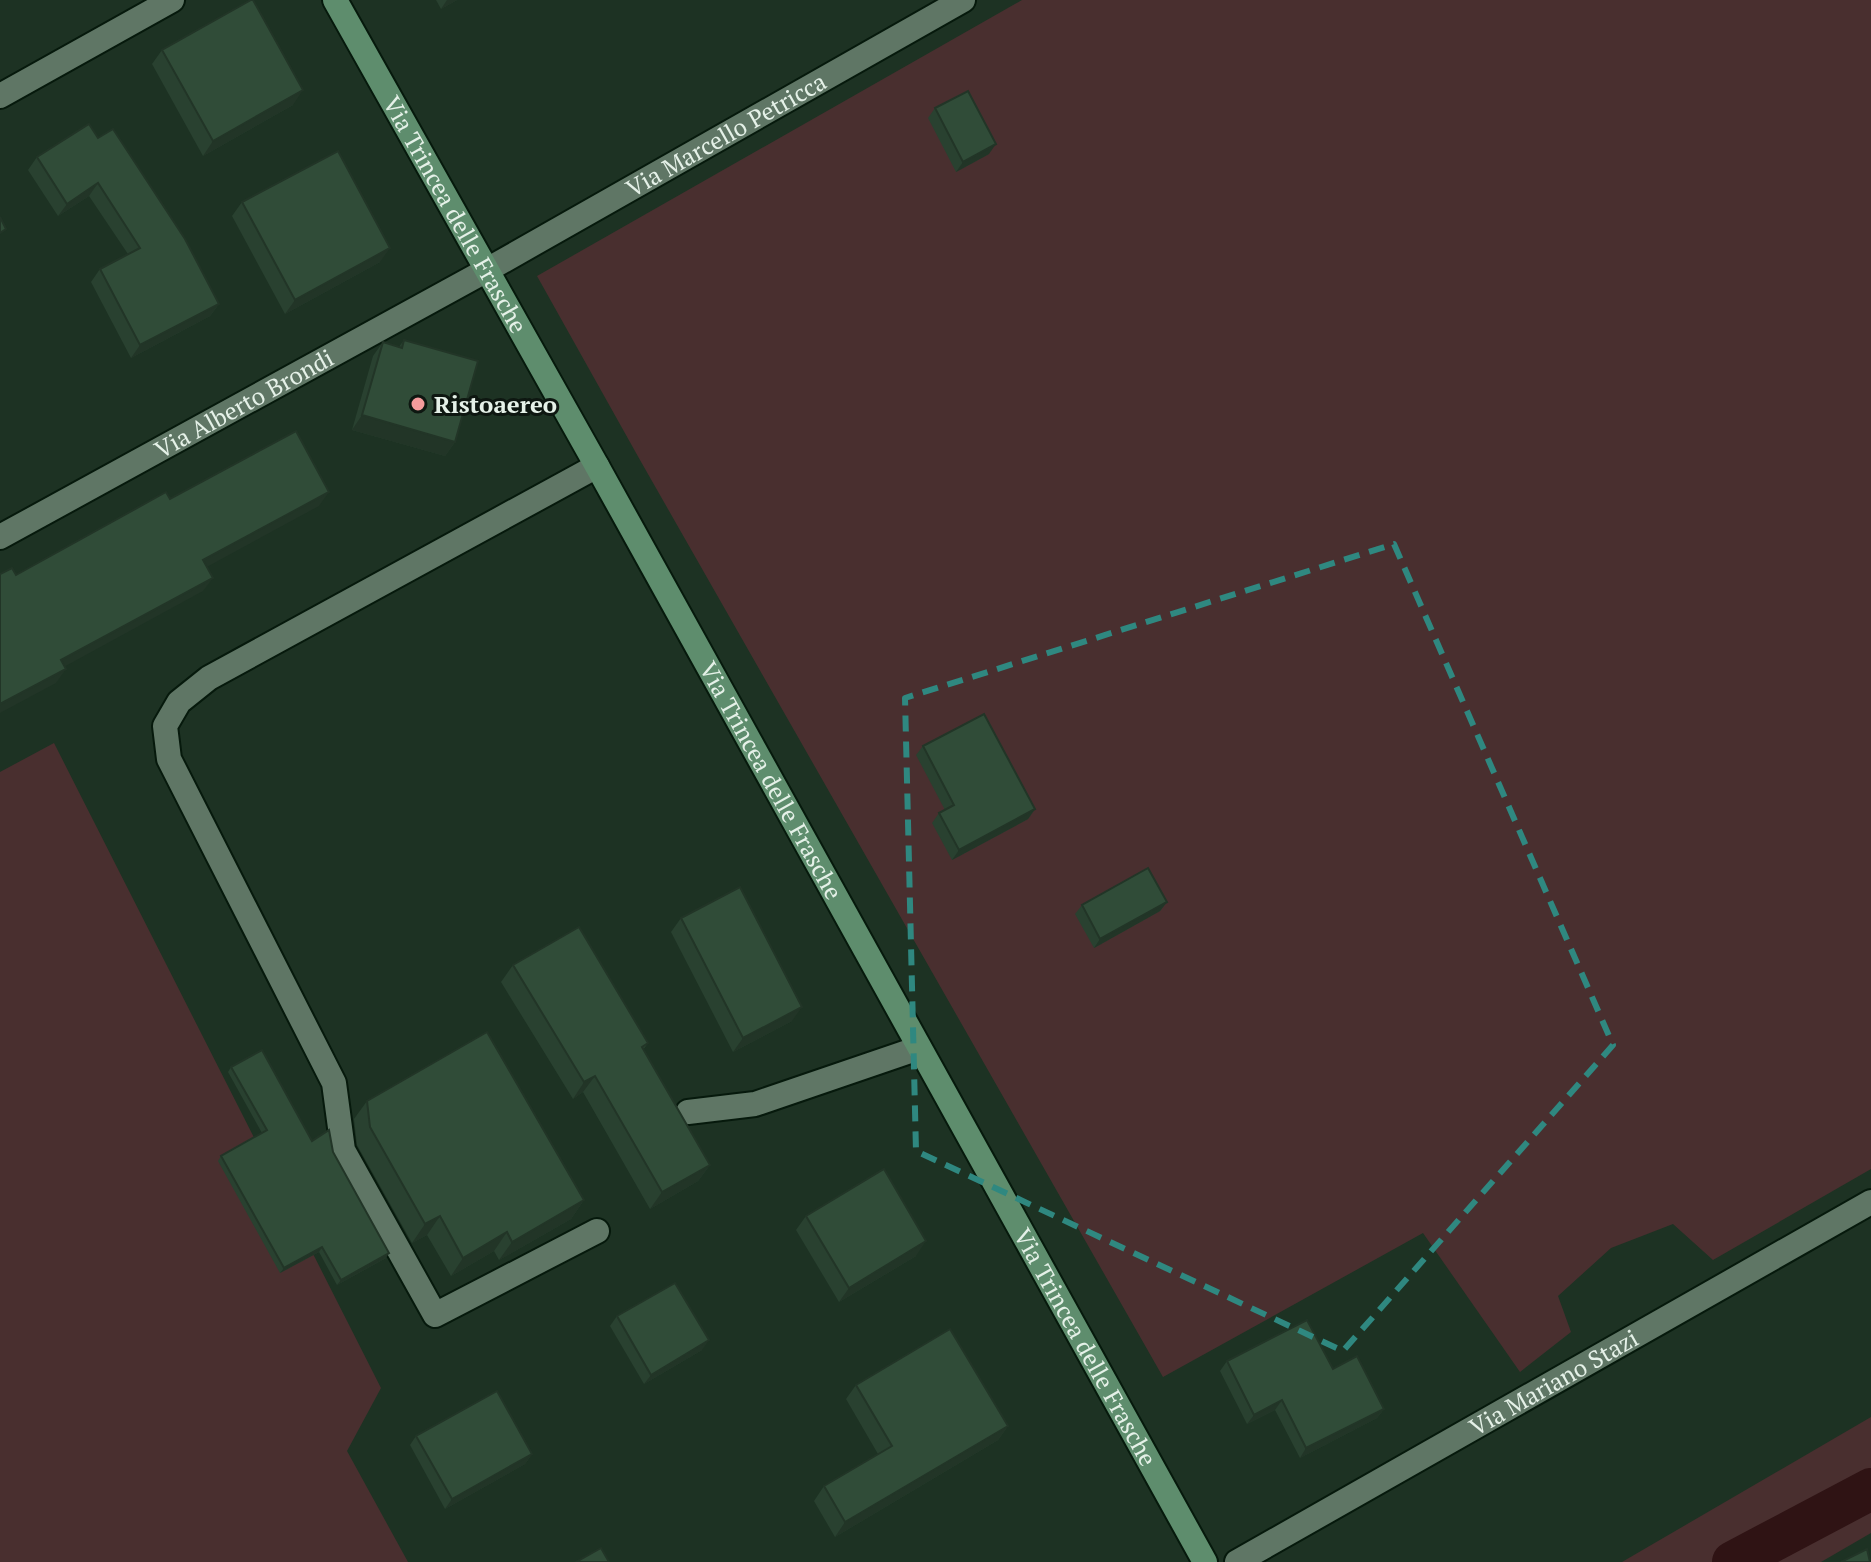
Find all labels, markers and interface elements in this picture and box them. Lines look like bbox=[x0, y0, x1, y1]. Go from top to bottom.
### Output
street label: Via Marcello Petricca bbox=[620, 65, 832, 204]
street label: Via Trincea delle Frasche bbox=[376, 90, 535, 339]
street label: Via Alberto Brondi bbox=[149, 341, 339, 465]
place label: Ristoaereo bbox=[434, 388, 557, 420]
marker: Ristoaereo bbox=[409, 395, 427, 413]
street label: Via Trincea delle Frasche bbox=[693, 656, 850, 905]
street label: Via Trincea delle Frasche bbox=[1007, 1222, 1165, 1472]
street label: Via Mariano Stazi bbox=[1463, 1322, 1644, 1443]

